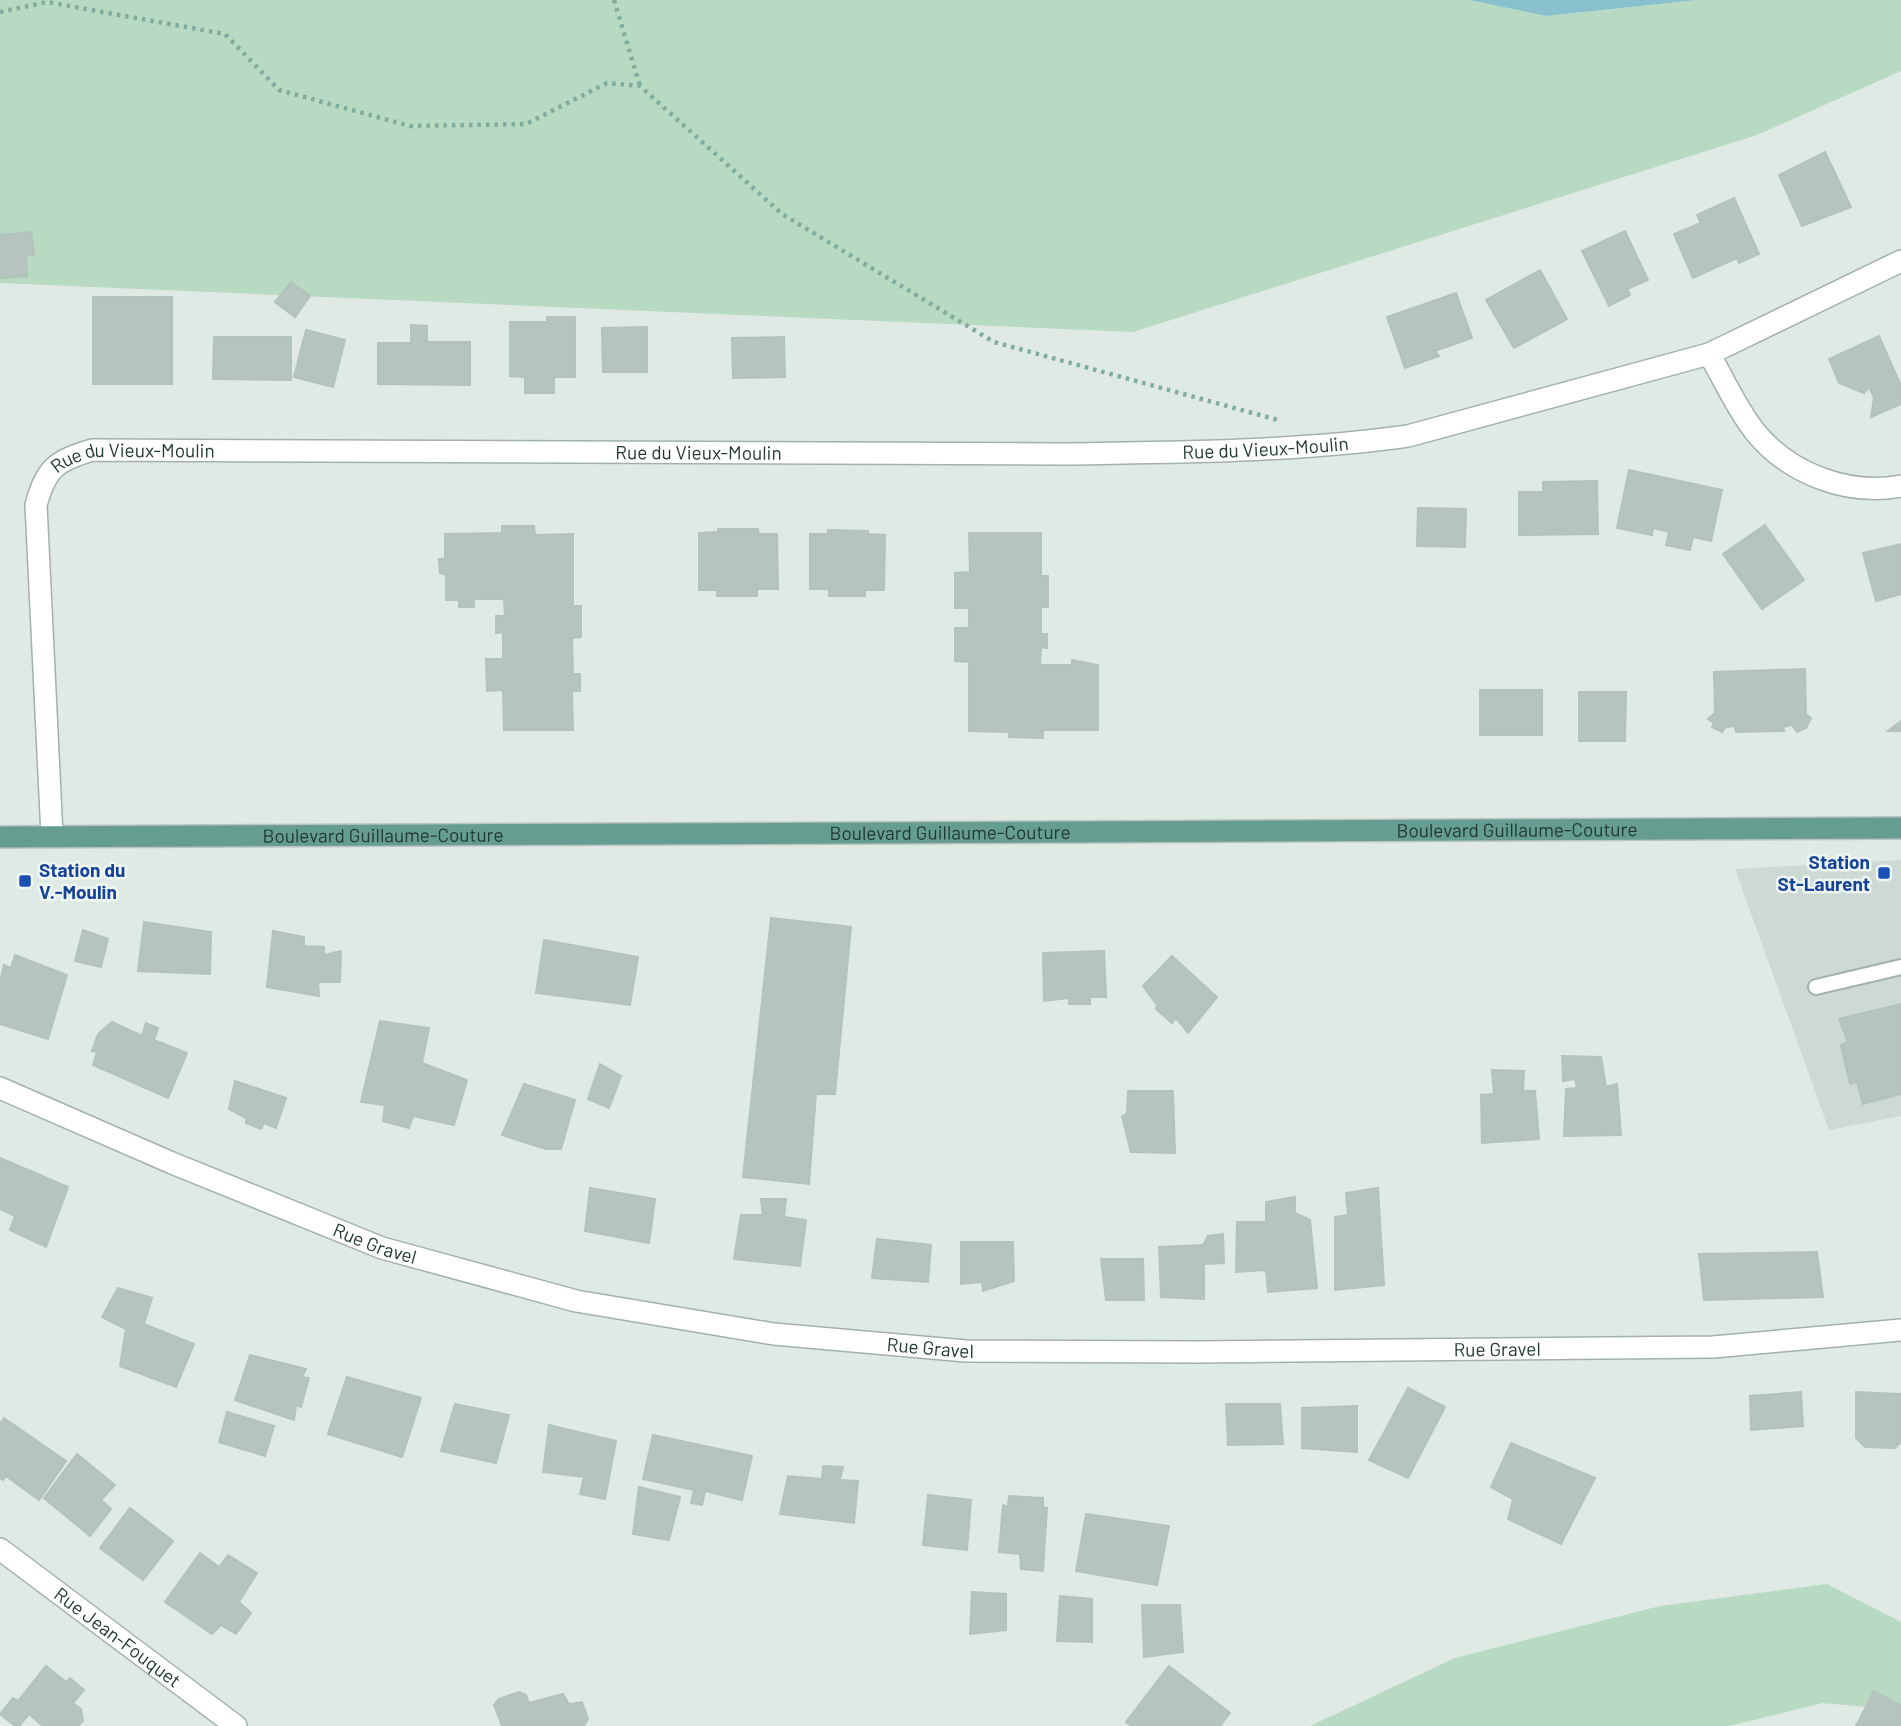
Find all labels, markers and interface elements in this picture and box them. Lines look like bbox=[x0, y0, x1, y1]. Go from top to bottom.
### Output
street label: Rue du Vieux-Moulin bbox=[1182, 431, 1349, 463]
street label: Rue du Vieux-Moulin bbox=[46, 438, 215, 477]
street label: Rue du Vieux-Moulin bbox=[615, 440, 782, 464]
street label: Boulevard Guillaume-Couture bbox=[1396, 817, 1638, 841]
street label: Boulevard Guillaume-Couture bbox=[829, 820, 1071, 844]
street label: Boulevard Guillaume-Couture bbox=[262, 823, 504, 847]
place label: Station St-Laurent bbox=[1778, 850, 1870, 895]
place label: Station du V.-Moulin bbox=[39, 858, 125, 903]
marker: Station St-Laurent bbox=[1876, 865, 1892, 881]
marker: Station du V.-Moulin bbox=[17, 873, 33, 889]
street label: Rue Gravel bbox=[330, 1217, 419, 1268]
street label: Rue Gravel bbox=[886, 1332, 974, 1362]
street label: Rue Gravel bbox=[1454, 1337, 1541, 1361]
street label: Rue Jean-Fouquet bbox=[50, 1582, 186, 1692]

